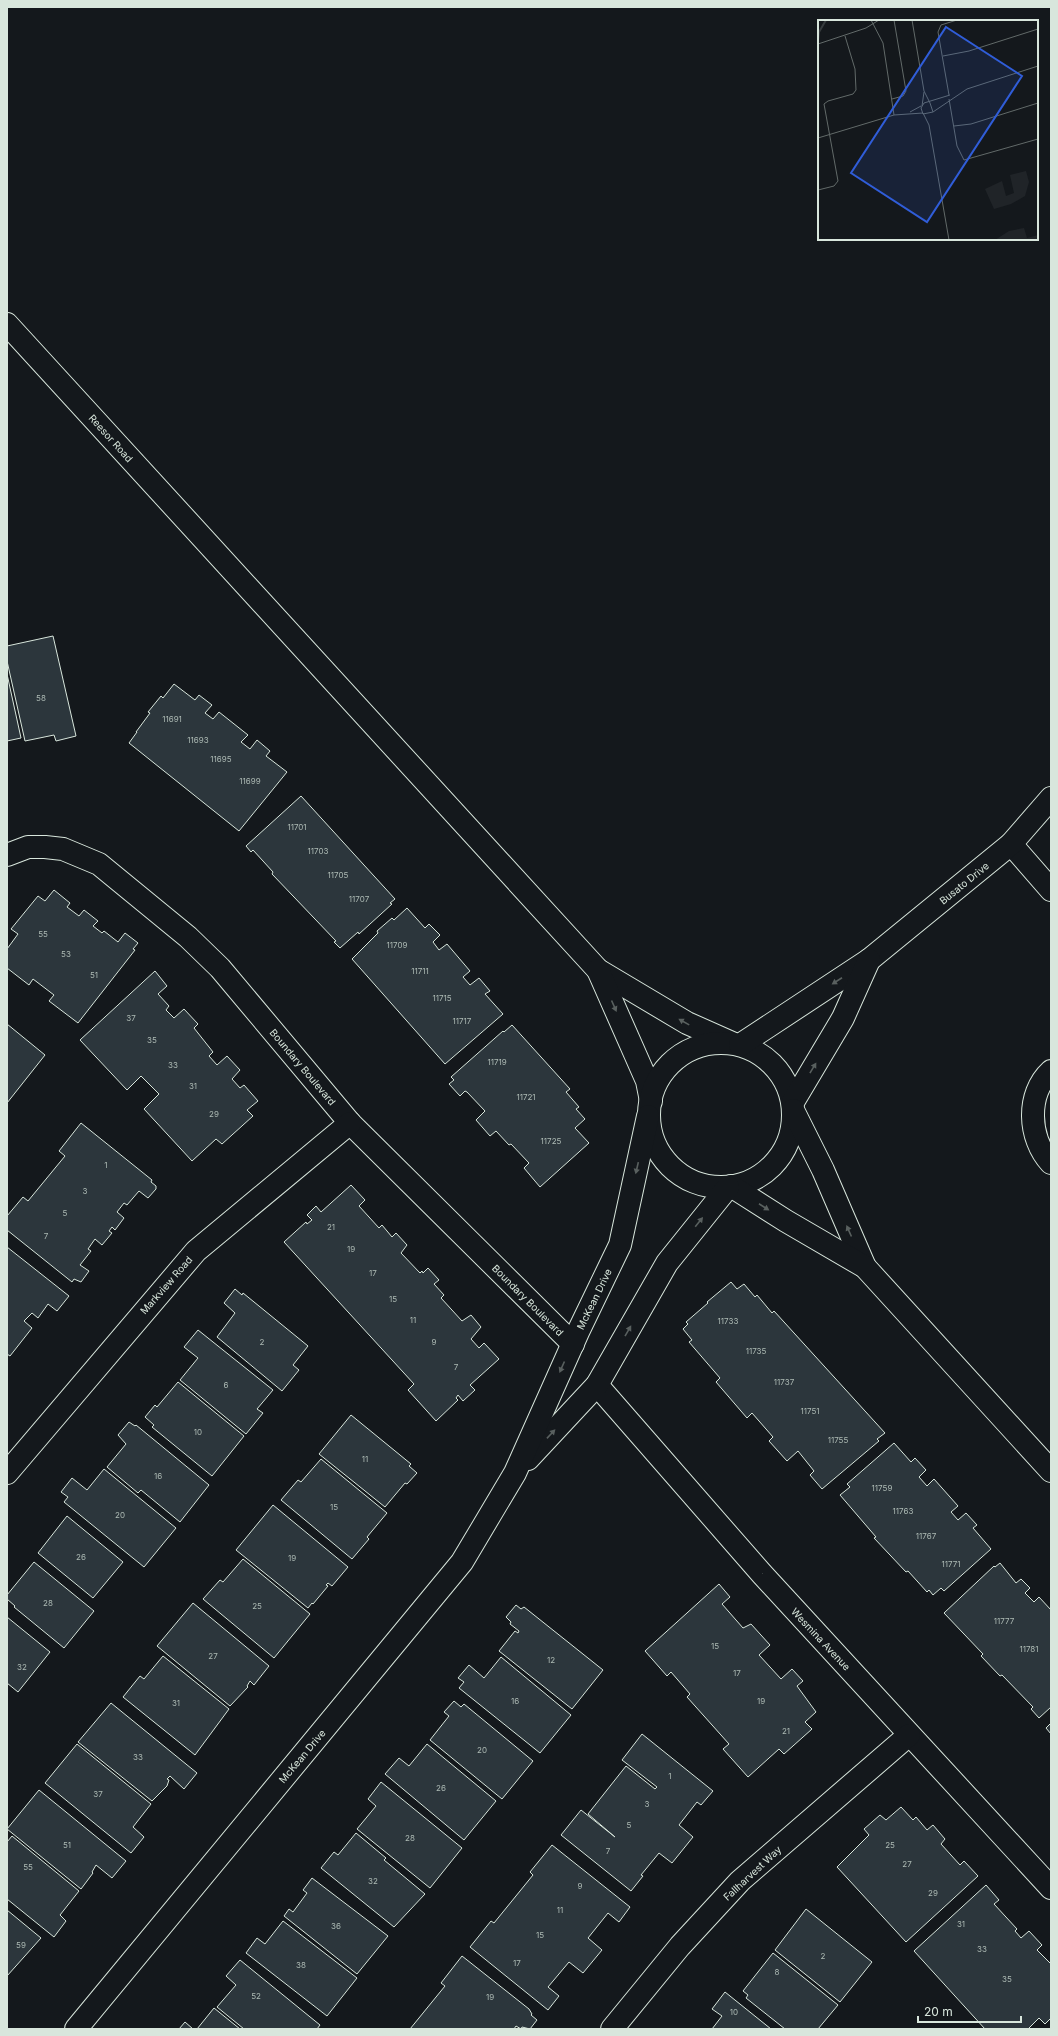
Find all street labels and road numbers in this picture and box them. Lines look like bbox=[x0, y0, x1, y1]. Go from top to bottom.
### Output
street label: Reesor Road bbox=[86, 412, 136, 464]
street label: Busato Drive bbox=[937, 859, 991, 907]
street label: Boundary Boulevard bbox=[268, 1026, 338, 1108]
street label: Markview Road bbox=[138, 1254, 194, 1316]
street label: Boundary Boulevard bbox=[490, 1262, 566, 1338]
street label: McKean Drive bbox=[574, 1266, 614, 1331]
street label: Wesmina Avenue bbox=[789, 1605, 853, 1673]
street label: McKean Drive bbox=[276, 1727, 328, 1785]
street label: Fallharvest Way bbox=[721, 1843, 784, 1903]

